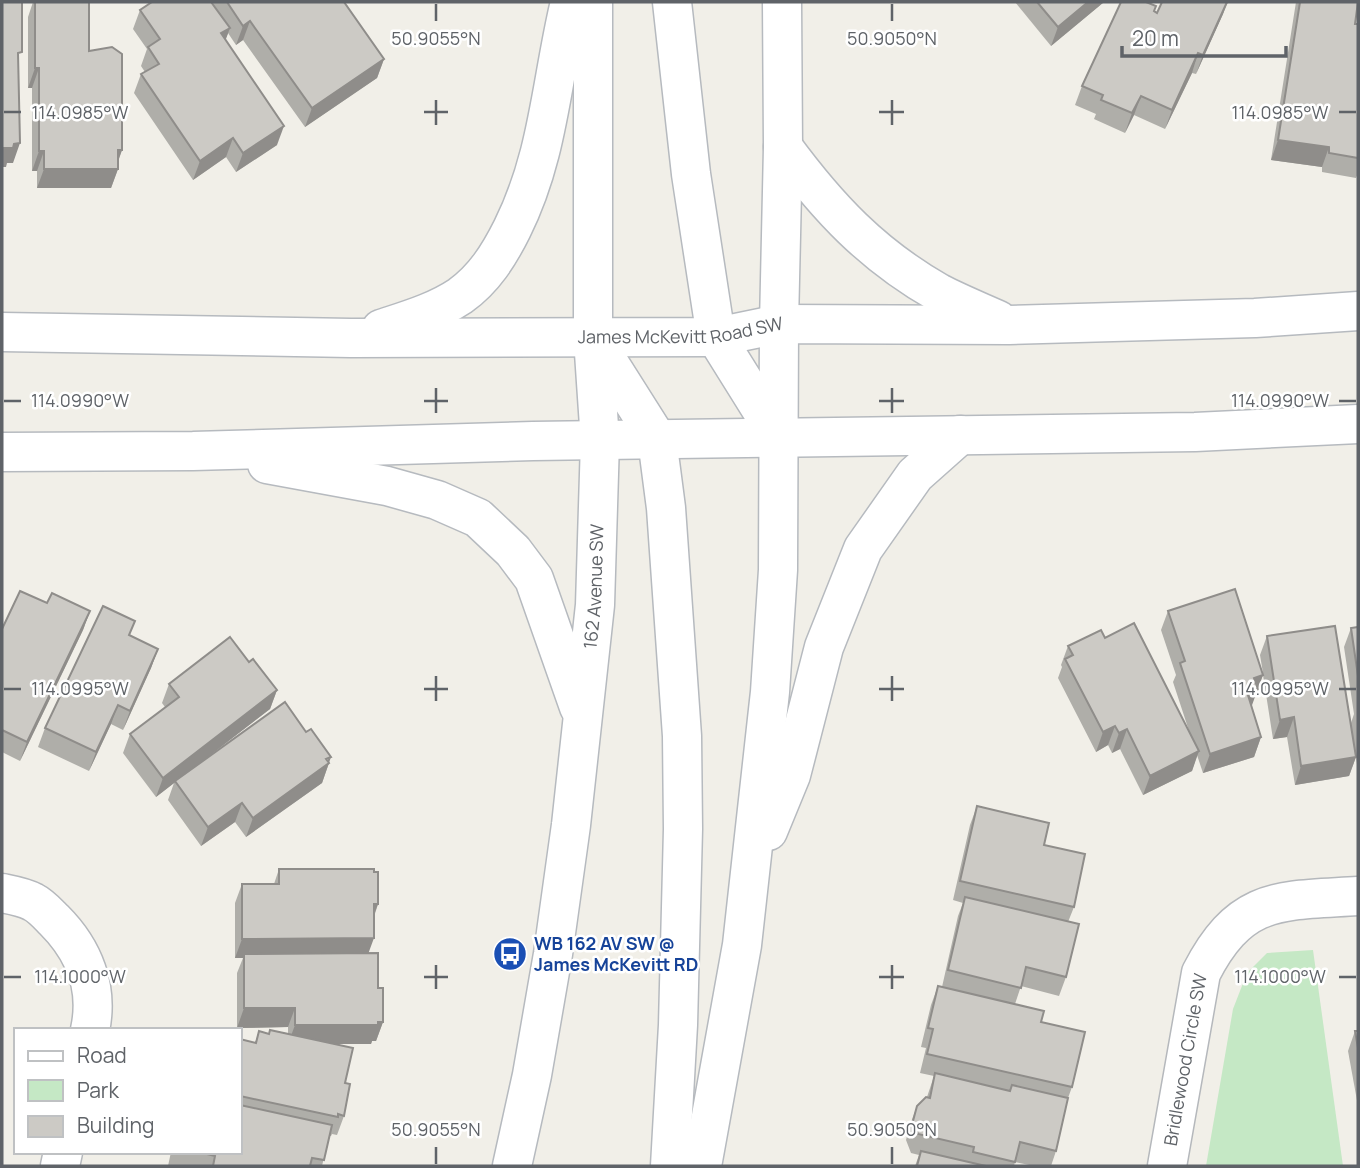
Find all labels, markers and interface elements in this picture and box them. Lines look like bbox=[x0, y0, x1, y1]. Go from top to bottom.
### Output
scale bar bbox=[1122, 14, 1286, 58]
text: 20 m bbox=[1132, 24, 1179, 52]
text: 50.9055°N bbox=[391, 26, 481, 50]
text: 50.9050°N bbox=[847, 26, 937, 50]
text: 114.0985°W bbox=[32, 100, 129, 124]
text: 114.0985°W bbox=[1232, 100, 1329, 124]
street label: James McKevitt Road SW bbox=[578, 310, 785, 349]
text: 114.0990°W bbox=[31, 388, 129, 412]
text: 114.0990°W bbox=[1231, 388, 1329, 412]
street label: 162 Avenue SW bbox=[577, 524, 608, 650]
text: 114.0995°W bbox=[31, 676, 129, 700]
text: 114.0995°W bbox=[1231, 676, 1329, 700]
place label: WB 162 AV SW @ James McKevitt RD bbox=[534, 931, 698, 976]
bus stop icon: WB 162 AV SW @ James McKevitt RD bbox=[491, 935, 529, 973]
text: 114.1000°W bbox=[34, 964, 126, 988]
text: 114.1000°W bbox=[1234, 964, 1326, 988]
street label: Bridlewood Circle SW bbox=[1158, 971, 1212, 1148]
legend bbox=[14, 1028, 242, 1154]
text: Road bbox=[77, 1041, 127, 1069]
text: Park bbox=[77, 1076, 119, 1104]
text: Building bbox=[77, 1111, 154, 1139]
text: 50.9055°N bbox=[391, 1117, 481, 1141]
text: 50.9050°N bbox=[847, 1117, 937, 1141]

